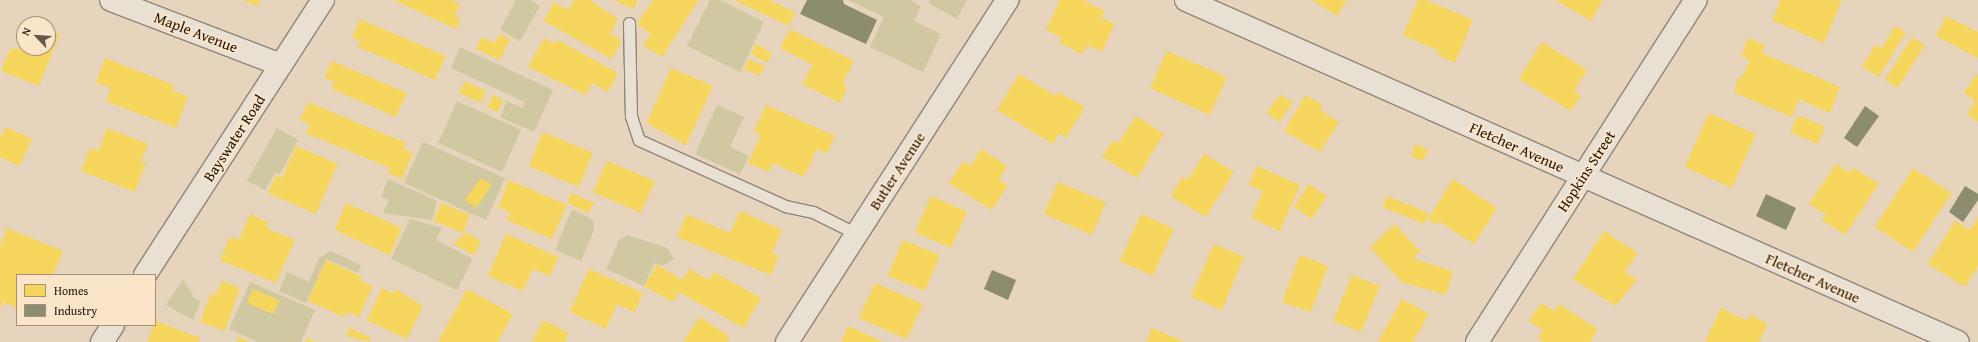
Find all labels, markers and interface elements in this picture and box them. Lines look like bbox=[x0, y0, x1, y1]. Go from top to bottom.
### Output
street label: Maple Avenue bbox=[152, 8, 240, 56]
north arrow bbox=[16, 16, 56, 56]
text: N bbox=[17, 25, 35, 38]
street label: Bayswater Road bbox=[199, 91, 269, 185]
street label: Fletcher Avenue bbox=[1467, 118, 1567, 176]
street label: Hopkins Street bbox=[1553, 127, 1619, 215]
street label: Butler Avenue bbox=[865, 129, 929, 213]
street label: Fletcher Avenue bbox=[1763, 249, 1863, 307]
legend bbox=[16, 274, 156, 326]
text: Homes bbox=[54, 282, 88, 299]
text: Industry bbox=[54, 302, 97, 319]

